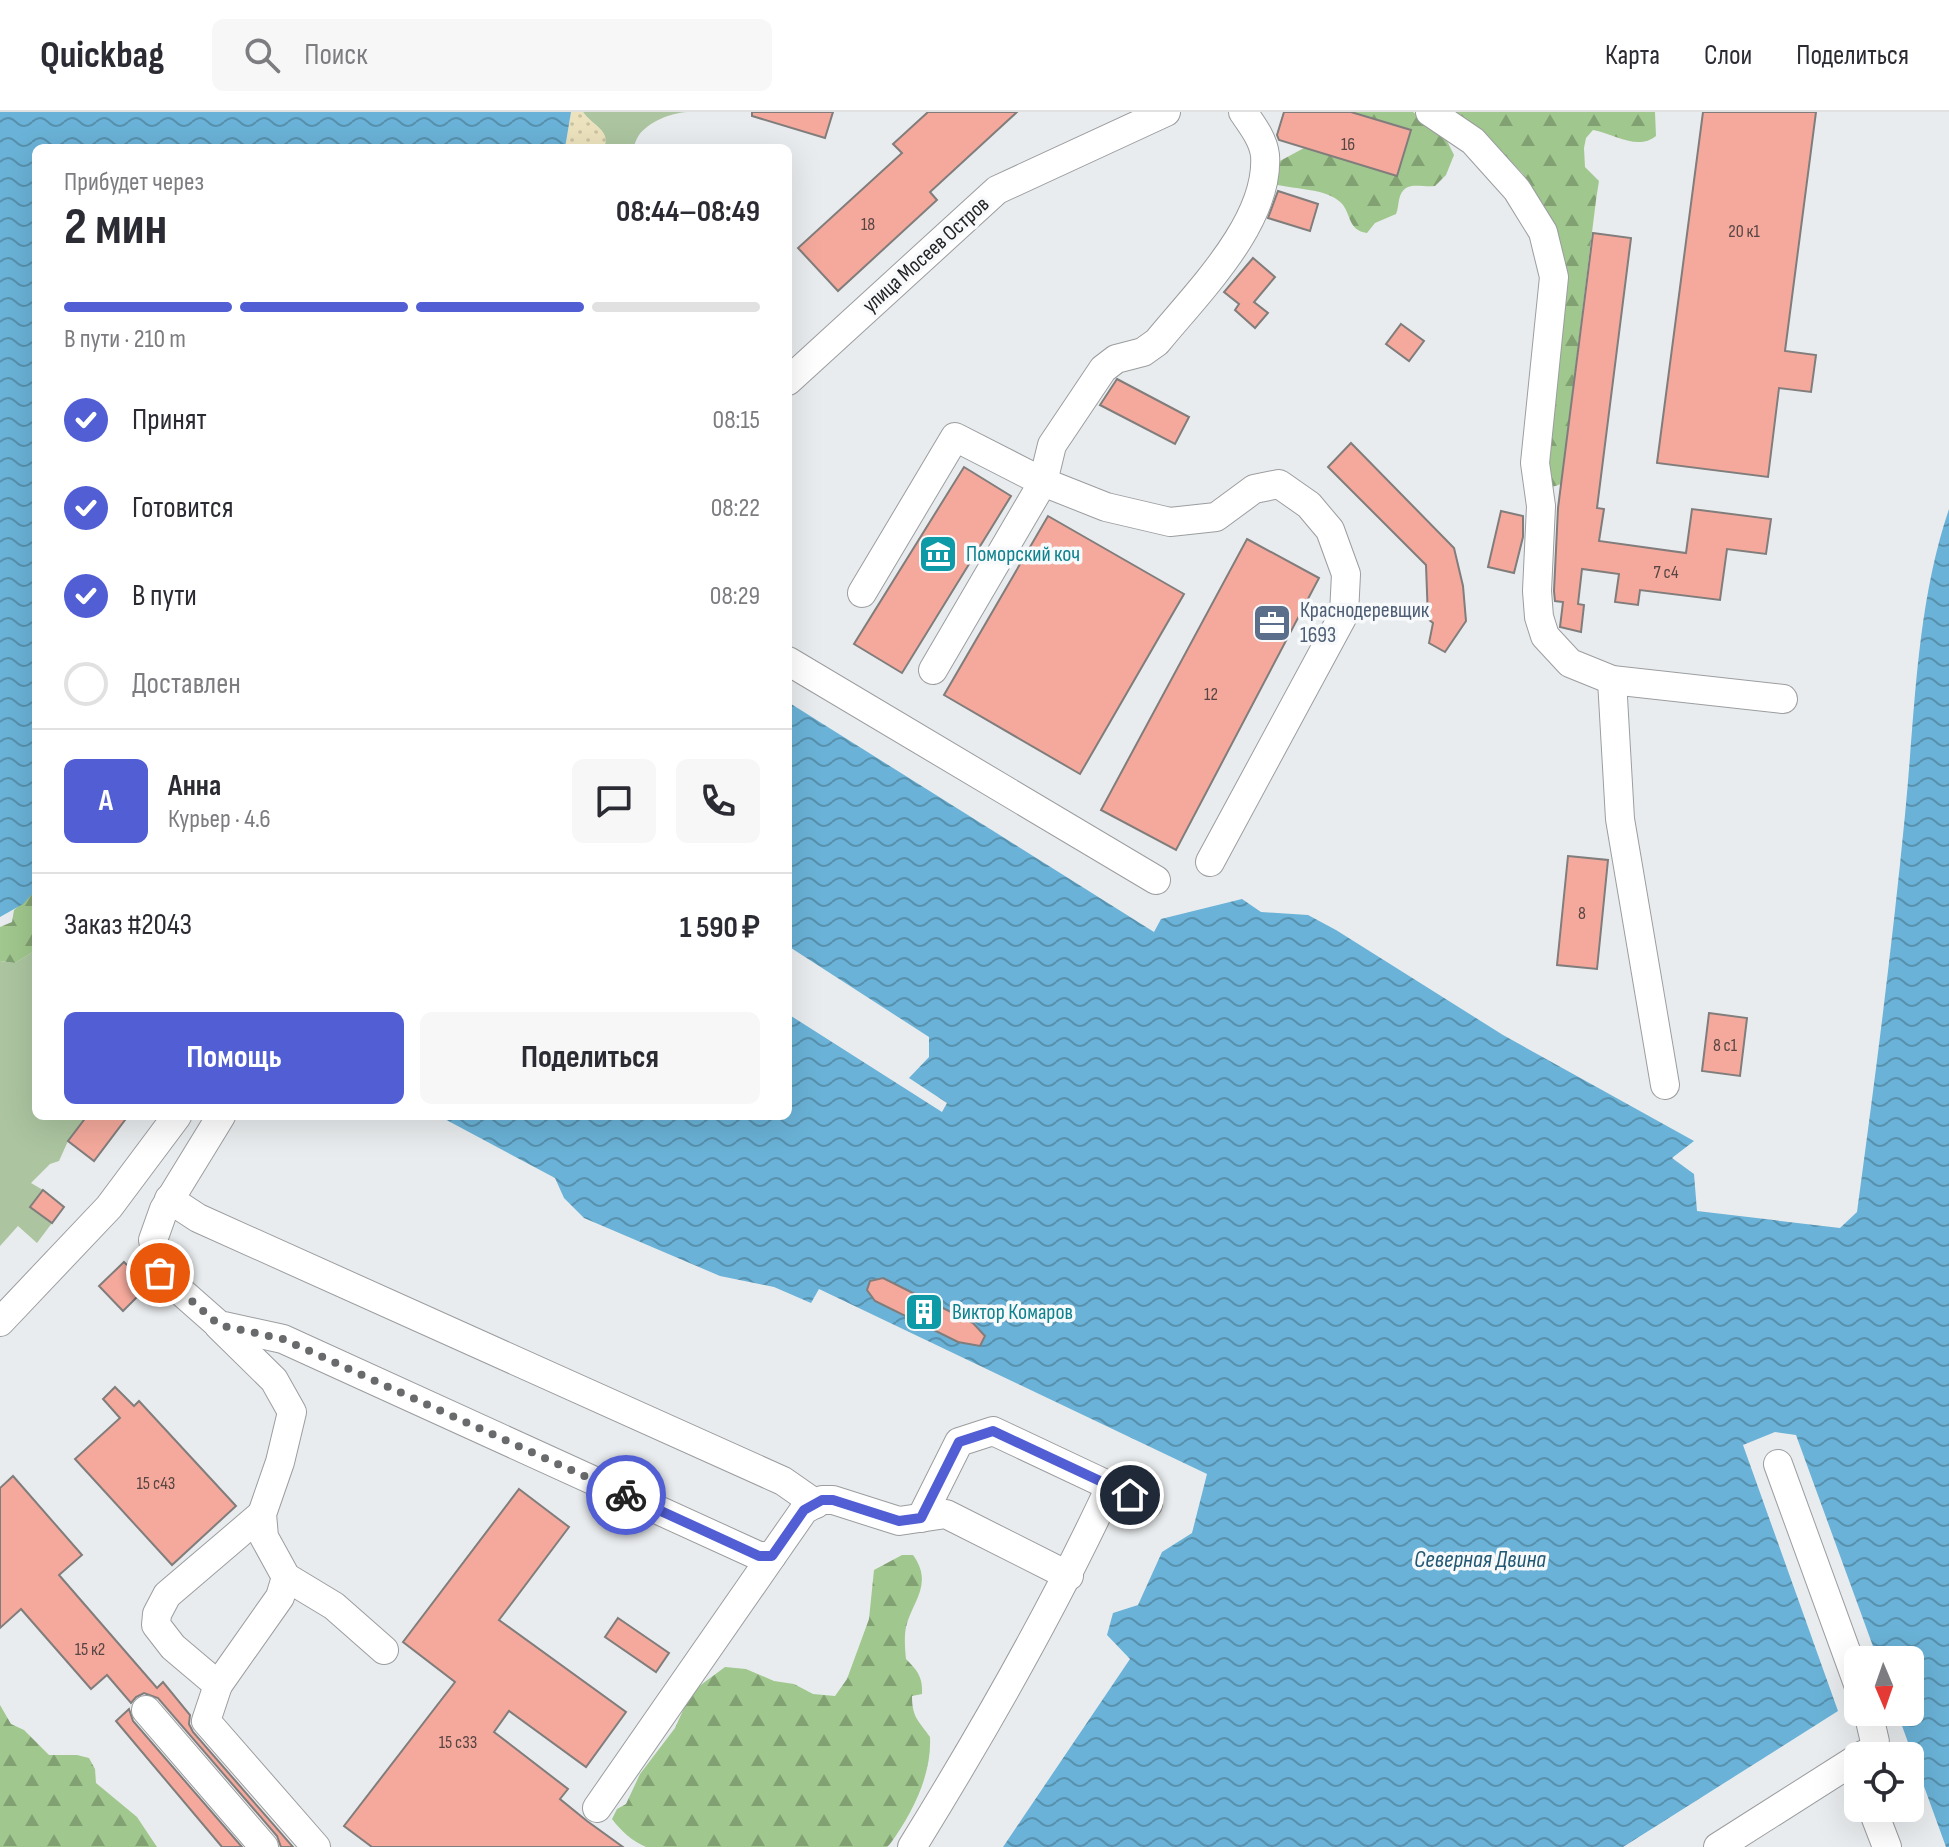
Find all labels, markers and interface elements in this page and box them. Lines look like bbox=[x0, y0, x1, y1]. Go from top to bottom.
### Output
search box bbox=[212, 19, 772, 91]
text: Quickbag bbox=[40, 33, 164, 78]
icon: search bbox=[240, 33, 284, 77]
text: Поиск bbox=[304, 37, 368, 73]
text: Карта bbox=[1605, 39, 1660, 72]
text: Слои bbox=[1704, 39, 1752, 72]
text: Поделиться bbox=[1796, 39, 1909, 72]
house number: 16 bbox=[1341, 134, 1355, 155]
text: Прибудет через bbox=[64, 167, 204, 198]
street label: улица Мосеев Остров bbox=[857, 191, 995, 319]
text: 08:44–08:49 bbox=[616, 194, 760, 230]
text: 2 мин bbox=[64, 196, 167, 259]
house number: 18 bbox=[861, 214, 875, 235]
house number: 20 к1 bbox=[1728, 221, 1760, 242]
text: В пути · 210 m bbox=[64, 324, 186, 355]
icon: check bbox=[64, 398, 108, 442]
text: Принят bbox=[132, 402, 207, 438]
text: 08:15 bbox=[713, 405, 760, 436]
icon: check bbox=[64, 486, 108, 530]
text: Готовится bbox=[132, 490, 233, 526]
text: 08:22 bbox=[711, 493, 760, 524]
museum icon: Поморский коч bbox=[917, 533, 959, 575]
place label: Поморский коч bbox=[966, 541, 1080, 568]
house number: 7 с4 bbox=[1654, 562, 1679, 583]
icon: check bbox=[64, 574, 108, 618]
text: В пути bbox=[132, 578, 197, 614]
text: 08:29 bbox=[710, 581, 760, 612]
place label: Краснодеревщик 1693 bbox=[1300, 597, 1430, 649]
office icon: Краснодеревщик 1693 bbox=[1251, 602, 1293, 644]
text: Доставлен bbox=[132, 666, 241, 702]
house number: 12 bbox=[1204, 684, 1218, 705]
button: chat bbox=[572, 759, 656, 843]
button: phone bbox=[676, 759, 760, 843]
text: Анна bbox=[168, 768, 221, 804]
text: А bbox=[99, 783, 113, 819]
text: Курьер · 4.6 bbox=[168, 804, 271, 835]
house number: 8 bbox=[1578, 903, 1586, 924]
text: Заказ #2043 bbox=[64, 907, 192, 943]
text: 1 590 ₽ bbox=[680, 910, 760, 946]
button: Помощь bbox=[64, 1012, 404, 1104]
button: Поделиться bbox=[420, 1012, 760, 1104]
house number: 8 с1 bbox=[1713, 1035, 1738, 1056]
pin bbox=[126, 1239, 194, 1307]
icon: bag bbox=[138, 1251, 182, 1295]
building icon: Виктор Комаров bbox=[903, 1291, 945, 1333]
place label: Виктор Комаров bbox=[952, 1299, 1073, 1326]
courier bbox=[586, 1455, 666, 1535]
pin bbox=[1096, 1461, 1164, 1529]
house number: 15 с43 bbox=[137, 1473, 175, 1494]
icon: bike bbox=[604, 1473, 648, 1517]
icon: home bbox=[1108, 1473, 1152, 1517]
water label: Северная Двина bbox=[1414, 1545, 1546, 1574]
house number: 15 к2 bbox=[75, 1639, 105, 1660]
north arrow bbox=[1844, 1646, 1924, 1726]
map controls bbox=[1844, 1646, 1924, 1822]
house number: 15 с33 bbox=[439, 1732, 477, 1753]
button: locate bbox=[1844, 1742, 1924, 1822]

